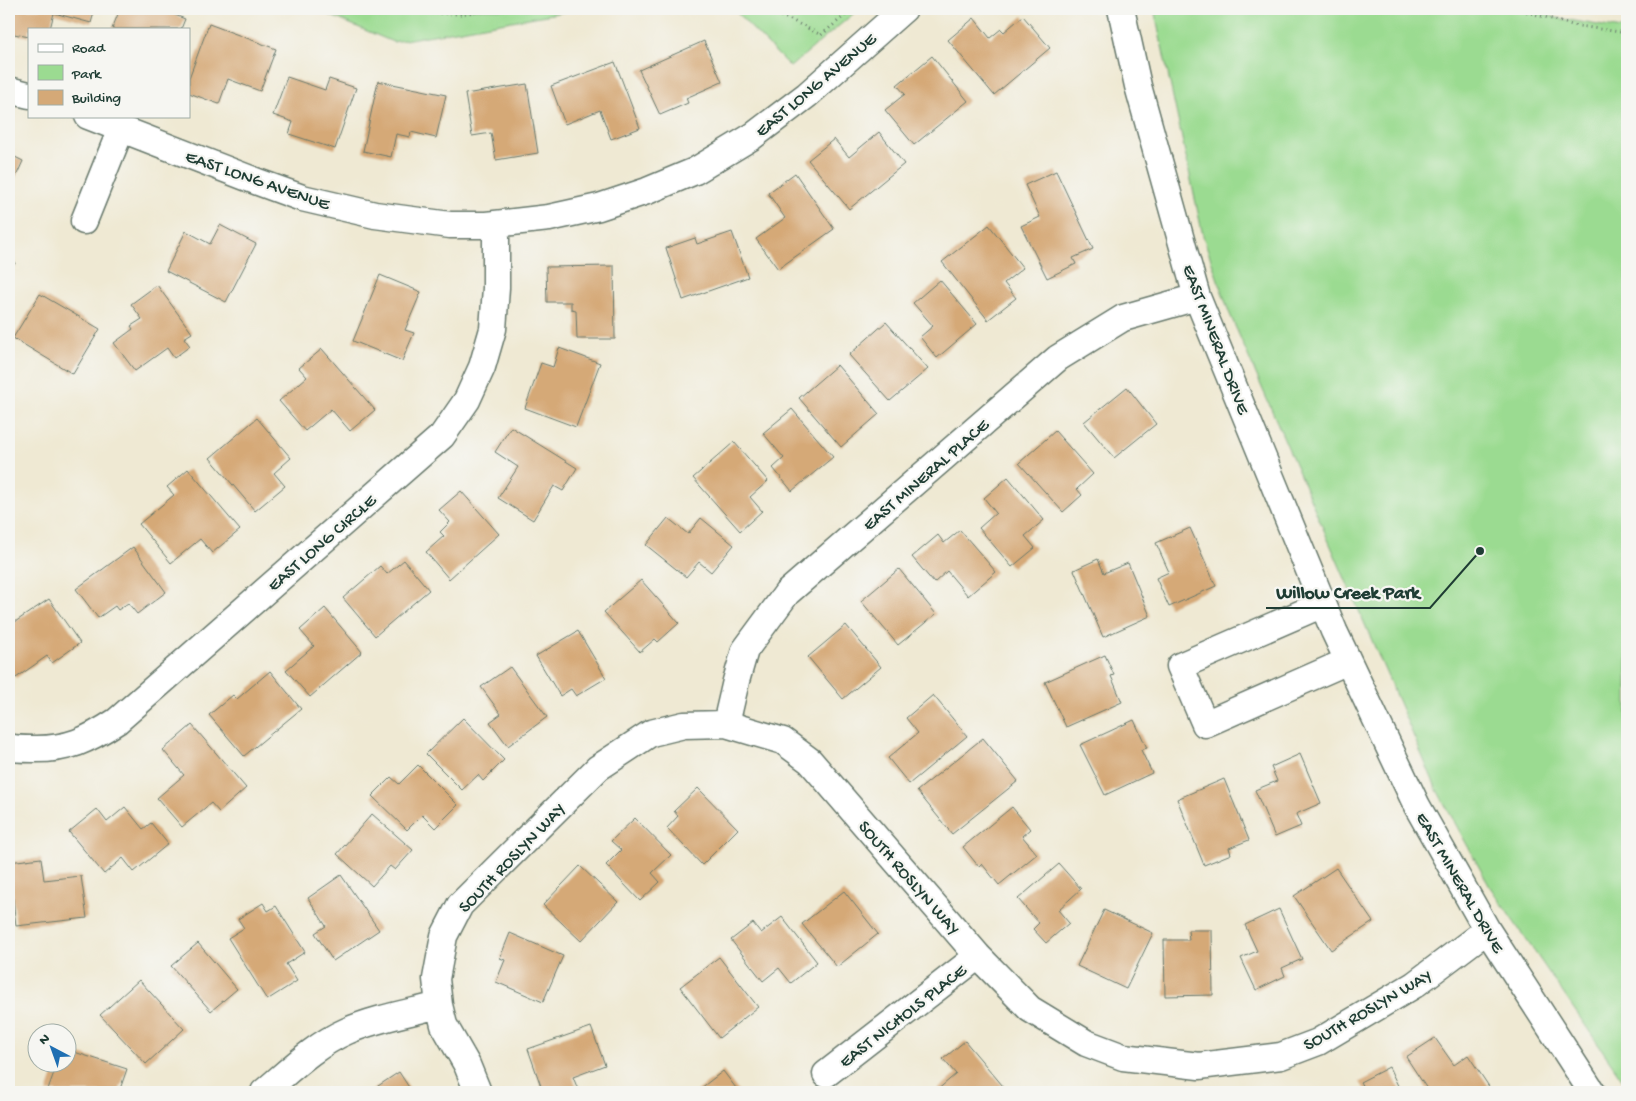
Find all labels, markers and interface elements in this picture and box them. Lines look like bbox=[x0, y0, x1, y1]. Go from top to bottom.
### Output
legend bbox=[28, 28, 190, 118]
street label: EAST LONG AVENUE bbox=[752, 29, 882, 143]
text: Road bbox=[72, 40, 106, 58]
text: Park bbox=[71, 66, 102, 84]
text: Building bbox=[71, 90, 121, 108]
street label: EAST LONG AVENUE bbox=[182, 147, 333, 216]
street label: EAST MINERAL DRIVE bbox=[1176, 262, 1253, 419]
street label: EAST MINERAL PLACE bbox=[859, 415, 995, 536]
street label: EAST LONG CIRCLE bbox=[264, 490, 382, 597]
callout: Willow Creek Park bbox=[1266, 574, 1430, 608]
text: Willow Creek Park bbox=[1275, 583, 1422, 606]
street label: SOUTH ROSLYN WAY bbox=[455, 799, 571, 918]
street label: EAST MINERAL DRIVE bbox=[1410, 809, 1508, 958]
street label: SOUTH ROSLYN WAY bbox=[853, 817, 964, 940]
street label: EAST NICHOLS PLACE bbox=[836, 960, 972, 1073]
street label: SOUTH ROSLYN WAY bbox=[1300, 966, 1436, 1056]
north arrow bbox=[28, 1024, 78, 1074]
text: N bbox=[36, 1031, 54, 1049]

